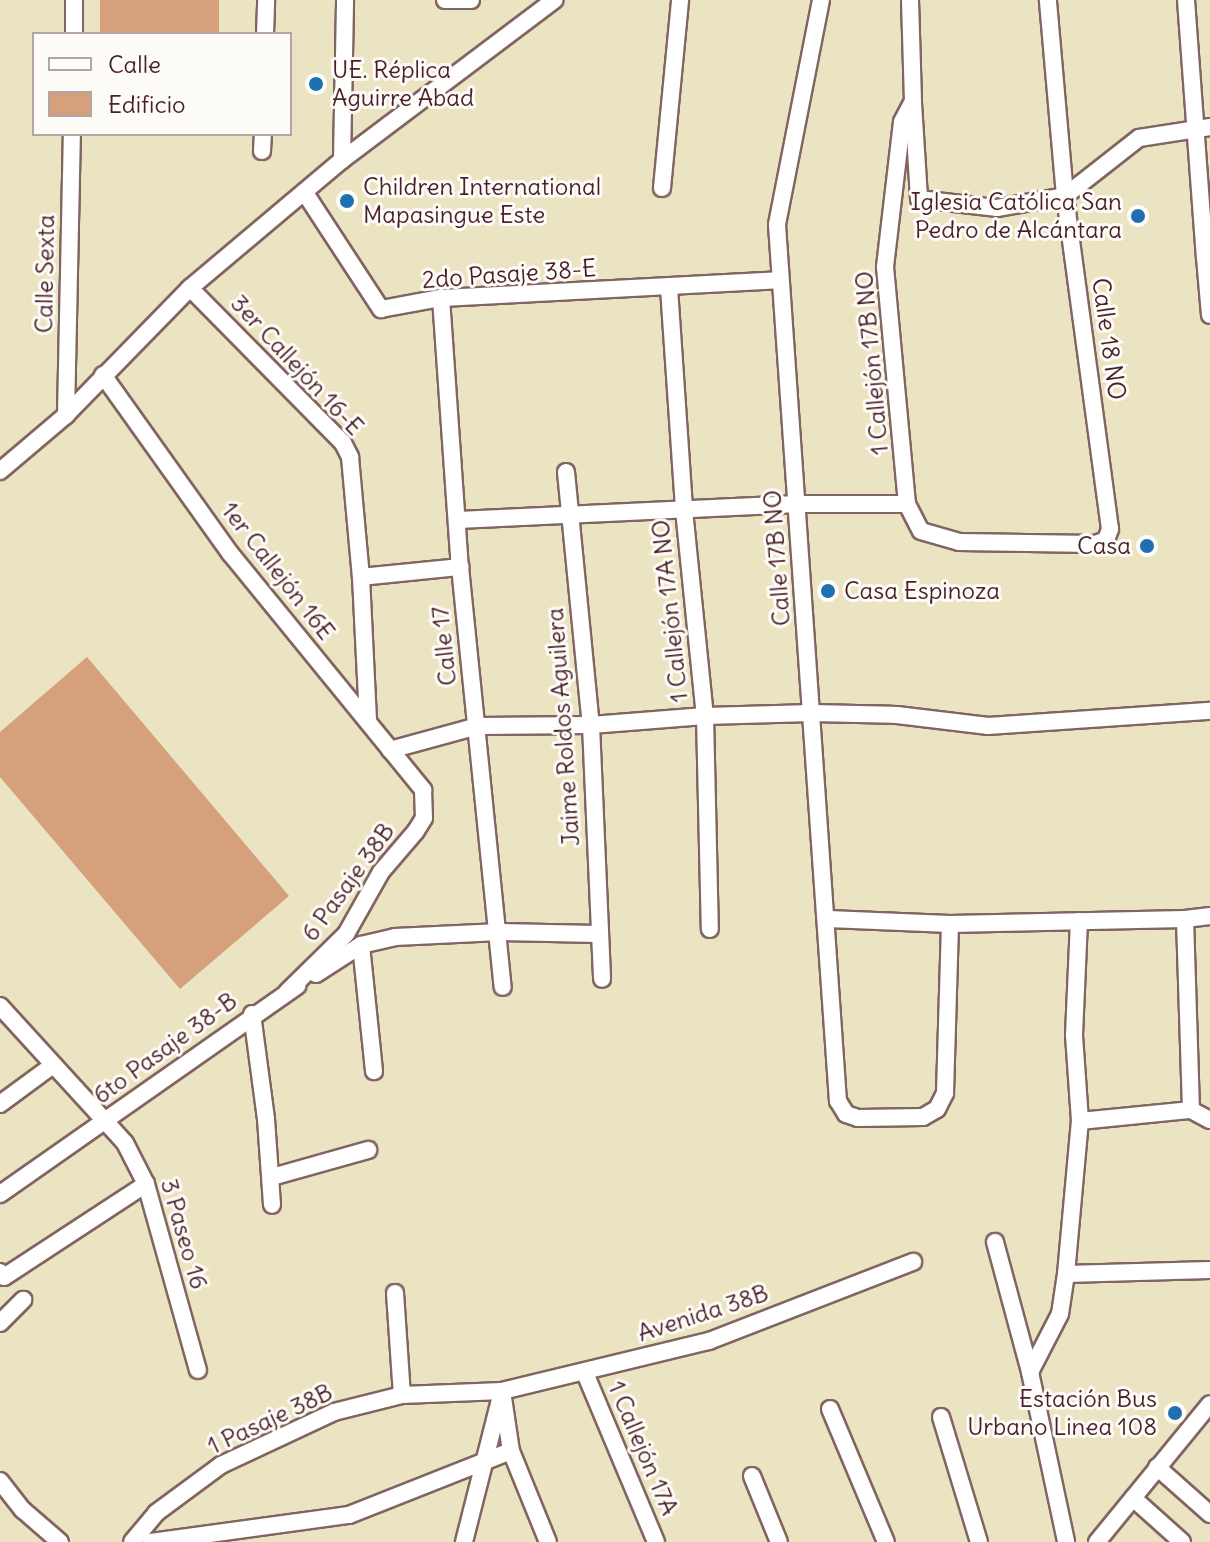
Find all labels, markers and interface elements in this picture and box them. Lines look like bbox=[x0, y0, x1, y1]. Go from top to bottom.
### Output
legend bbox=[32, 32, 292, 136]
text: Calle bbox=[108, 49, 161, 79]
place label: UE. Réplica Aguirre Abad bbox=[332, 56, 474, 112]
marker: UE. Réplica Aguirre Abad bbox=[307, 75, 325, 93]
text: Edificio bbox=[108, 89, 186, 119]
place label: Children International Mapasingue Este bbox=[363, 173, 601, 229]
place label: Iglesia Católica San Pedro de Alcántara bbox=[911, 188, 1122, 244]
marker: Children International Mapasingue Este bbox=[338, 192, 356, 210]
marker: Iglesia Católica San Pedro de Alcántara bbox=[1129, 207, 1147, 225]
street label: Calle Sexta bbox=[30, 214, 60, 334]
street label: 2do Pasaje 38-E bbox=[421, 254, 597, 294]
street label: 1 Callejón 17B NO bbox=[850, 270, 894, 456]
street label: Calle 18 NO bbox=[1086, 276, 1132, 402]
street label: 3er Callejón 16-E bbox=[225, 289, 369, 441]
street label: Calle 17B NO bbox=[758, 489, 796, 627]
street label: 1er Callejón 16E bbox=[215, 496, 341, 646]
street label: 1 Callejón 17A NO bbox=[646, 518, 694, 704]
place label: Casa bbox=[1077, 532, 1131, 560]
marker: Casa bbox=[1138, 537, 1156, 555]
place label: Casa Espinoza bbox=[844, 577, 1000, 605]
marker: Casa Espinoza bbox=[819, 582, 837, 600]
street label: Calle 17 bbox=[425, 605, 463, 687]
street label: Jaime Roldos Aguilera bbox=[540, 607, 586, 847]
street label: 6 Pasaje 38B bbox=[296, 817, 400, 947]
street label: 6to Pasaje 38-B bbox=[87, 986, 243, 1110]
street label: 3 Paseo 16 bbox=[155, 1176, 213, 1292]
street label: Avenida 38B bbox=[634, 1278, 772, 1348]
street label: 1 Callejón 17A bbox=[602, 1377, 684, 1519]
street label: 1 Pasaje 38B bbox=[203, 1378, 337, 1460]
place label: Estación Bus Urbano Linea 108 bbox=[967, 1385, 1157, 1441]
marker: Estación Bus Urbano Linea 108 bbox=[1164, 1402, 1186, 1424]

